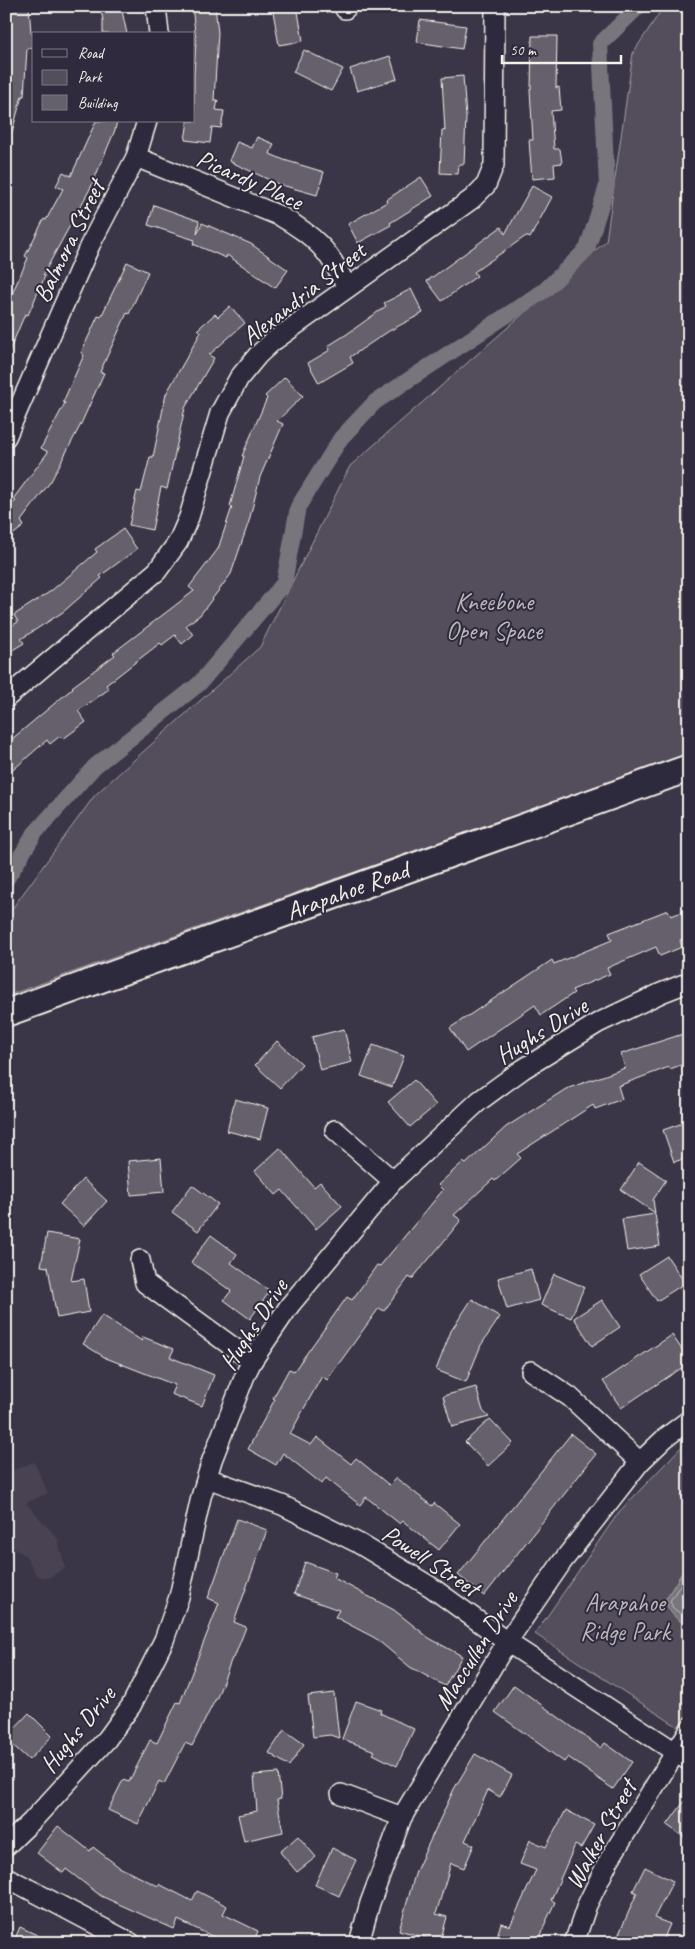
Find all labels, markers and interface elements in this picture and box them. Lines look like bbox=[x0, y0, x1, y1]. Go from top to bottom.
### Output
legend bbox=[32, 32, 195, 122]
scale bar bbox=[502, 32, 621, 64]
text: 50 m bbox=[510, 41, 537, 60]
text: Road bbox=[78, 44, 105, 63]
text: Park bbox=[78, 68, 103, 87]
text: Building bbox=[78, 94, 118, 113]
street label: Picardy Place bbox=[191, 142, 309, 218]
street label: Balmora Street bbox=[26, 172, 114, 308]
street label: Alexandria Street bbox=[235, 234, 374, 352]
park label: Kneebone Open Space bbox=[446, 586, 544, 647]
street label: Arapahoe Road bbox=[282, 853, 417, 928]
street label: Hughs Drive bbox=[489, 989, 595, 1072]
street label: Hughs Drive bbox=[212, 1271, 296, 1376]
street label: Powell Street bbox=[376, 1518, 488, 1606]
street label: Maccullen Drive bbox=[427, 1583, 526, 1716]
park label: Arapahoe Ridge Park bbox=[580, 1587, 672, 1648]
street label: Hughs Drive bbox=[33, 1678, 124, 1780]
street label: Walker Street bbox=[558, 1771, 646, 1895]

